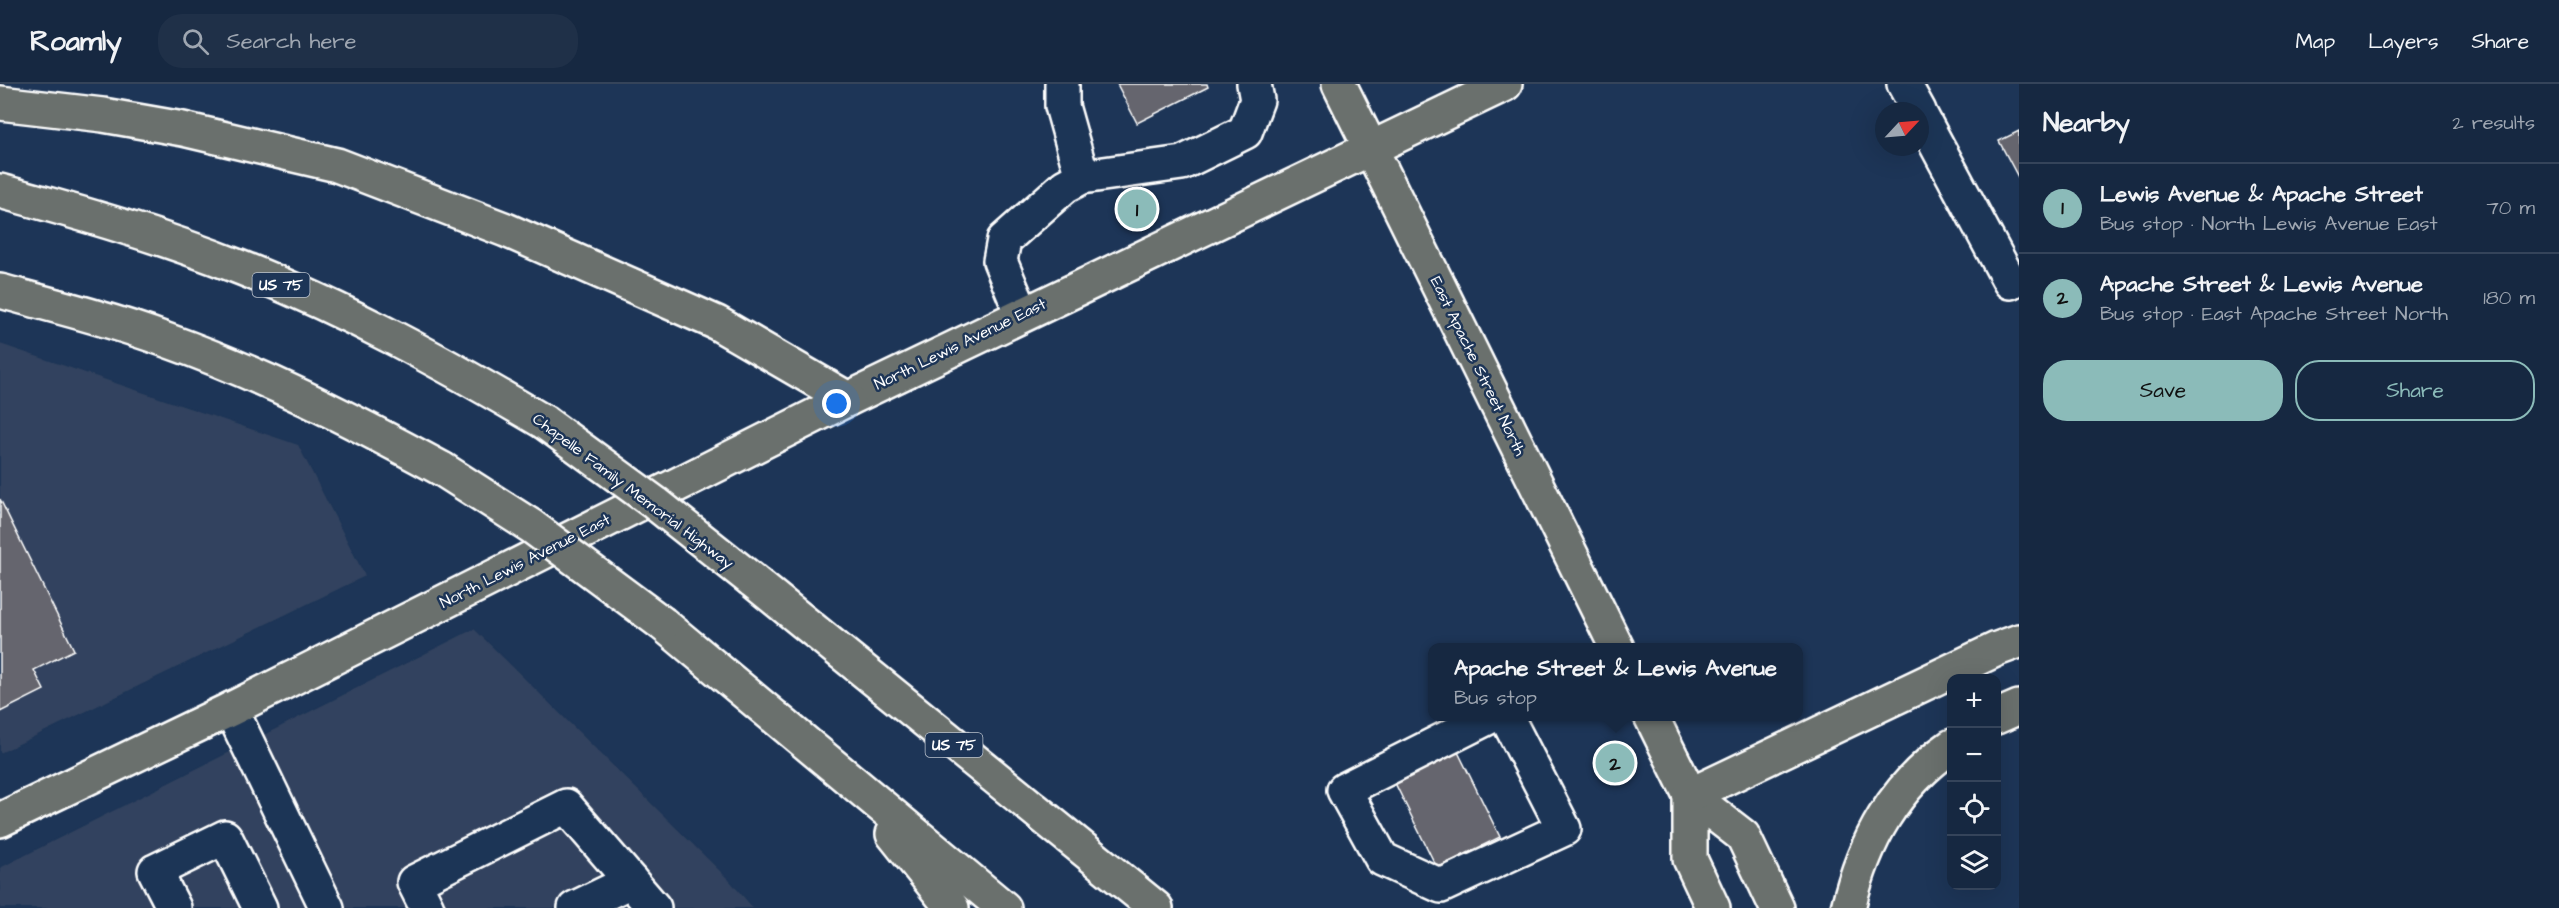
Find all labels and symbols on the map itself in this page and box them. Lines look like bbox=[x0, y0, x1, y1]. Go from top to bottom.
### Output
north arrow bbox=[1875, 102, 1929, 156]
pin: 1 bbox=[1118, 186, 1156, 232]
road number: US 75 bbox=[252, 273, 310, 297]
street label: East Apache Street North bbox=[1425, 273, 1531, 459]
street label: North Lewis Avenue East bbox=[870, 293, 1050, 395]
your location bbox=[822, 389, 851, 418]
street label: Chapelle Family Memorial Highway bbox=[527, 408, 738, 575]
street label: North Lewis Avenue East bbox=[436, 508, 615, 614]
road number: US 75 bbox=[926, 733, 982, 757]
pin: 2 bbox=[1596, 740, 1634, 786]

